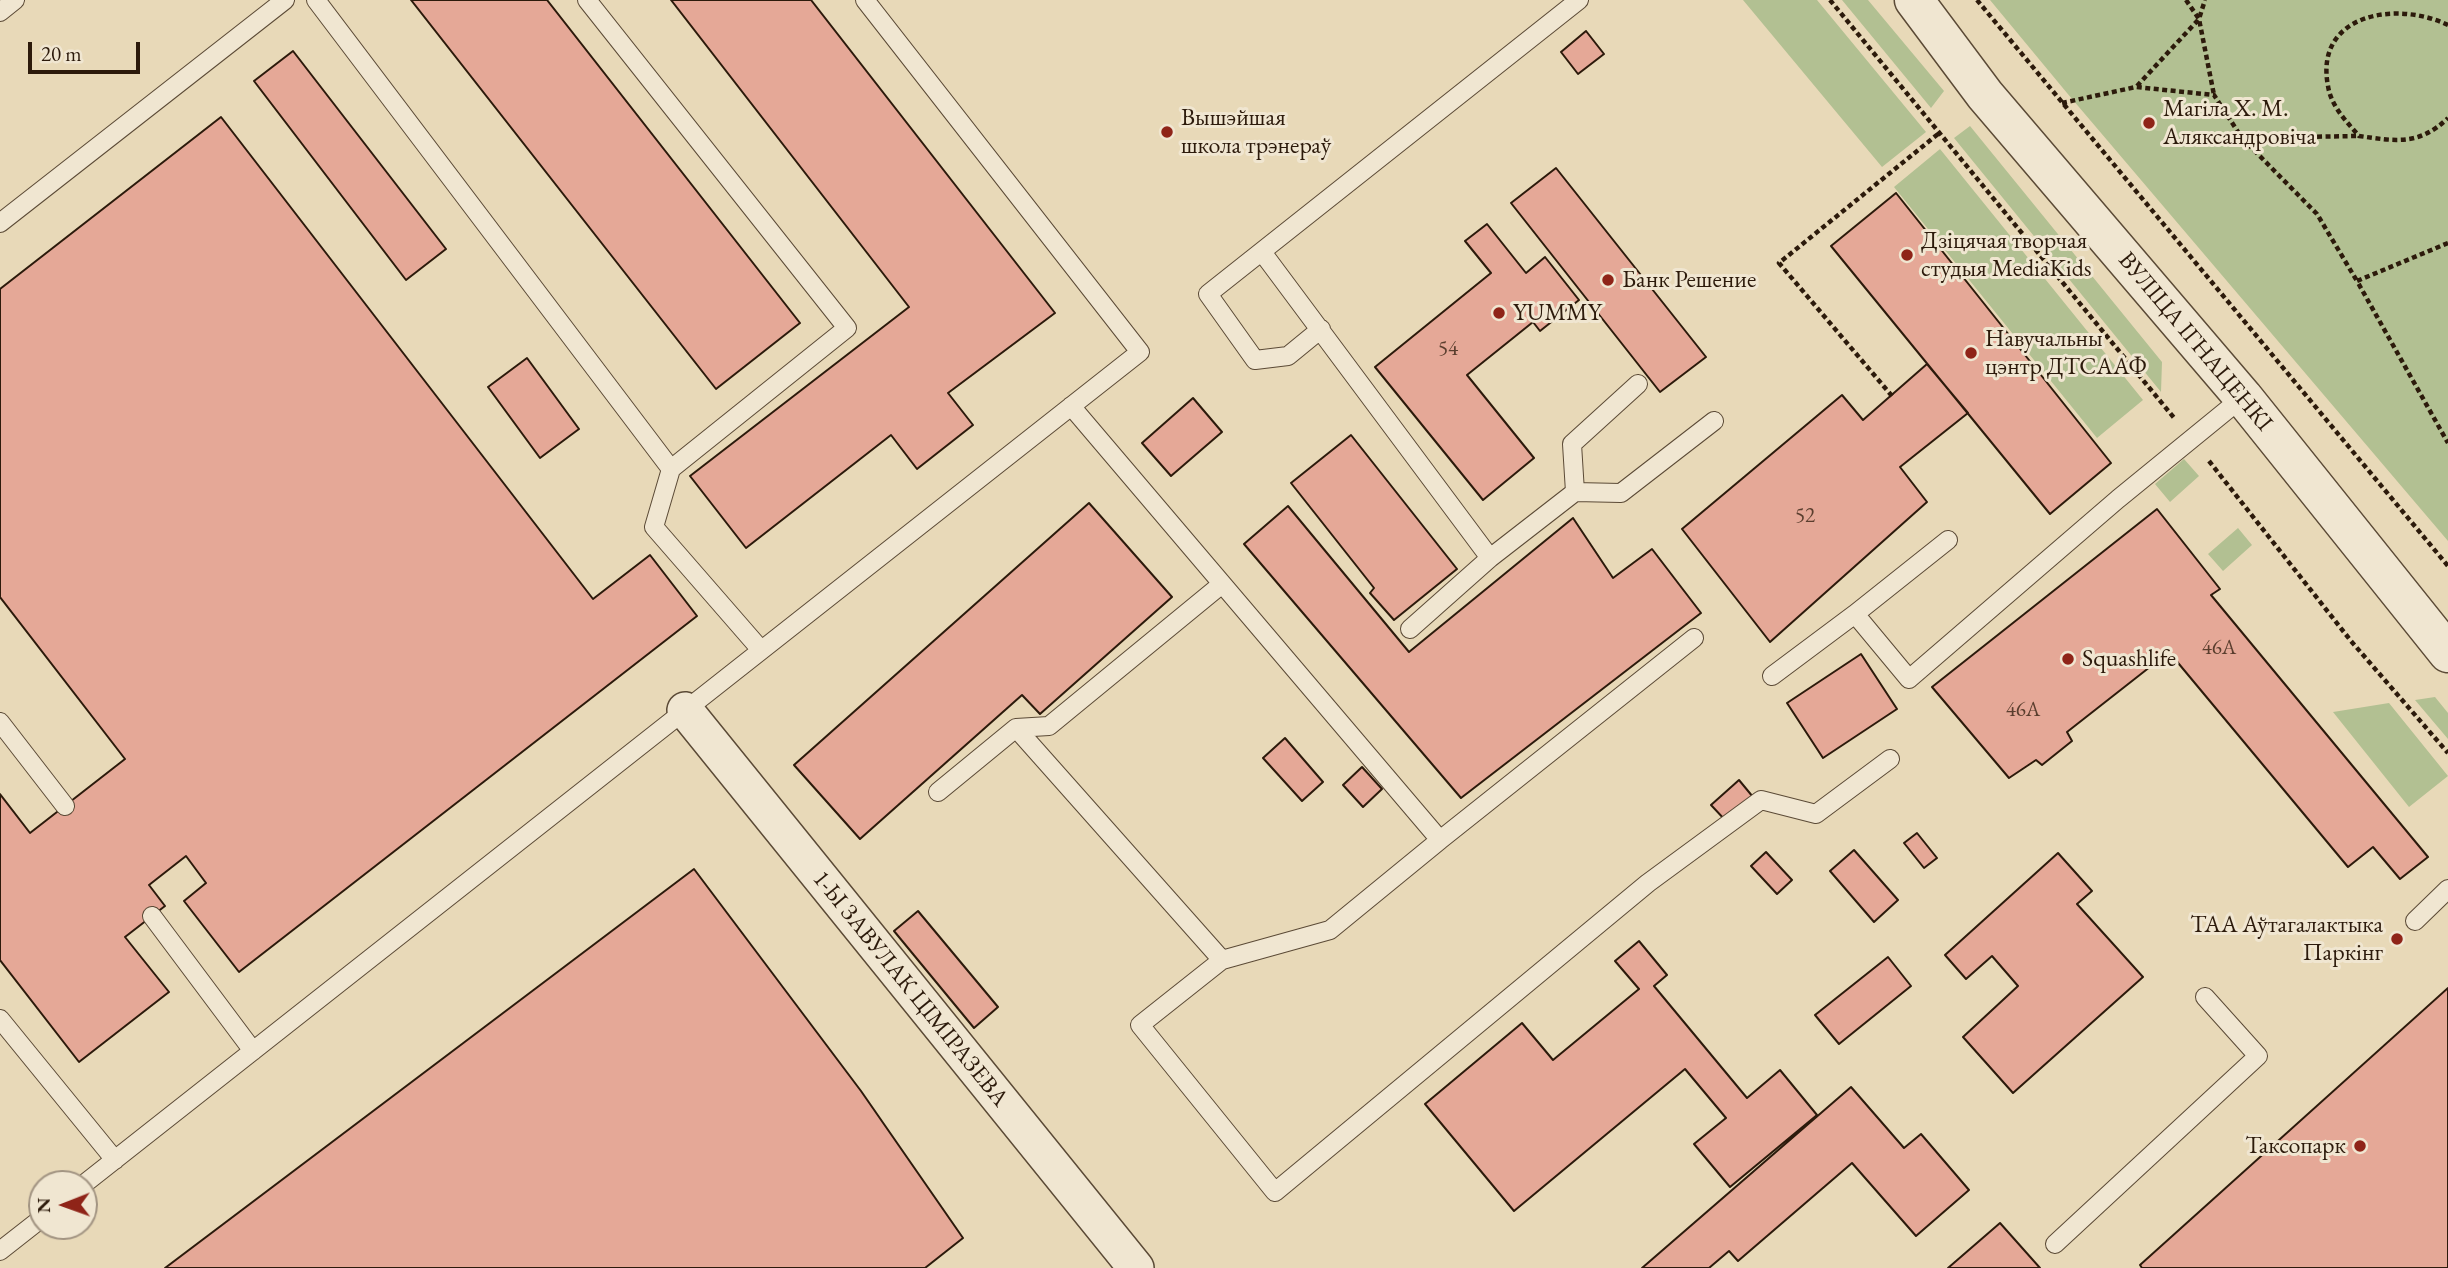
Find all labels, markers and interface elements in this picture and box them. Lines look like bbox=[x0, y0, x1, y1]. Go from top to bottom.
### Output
scale bar bbox=[32, 28, 144, 72]
text: 20 m bbox=[41, 40, 82, 67]
place label: Магіла Х. М. Аляксандровіча bbox=[2163, 95, 2316, 151]
place label: Вышэйшая школа трэнераў bbox=[1181, 104, 1331, 160]
marker: Магіла Х. М. Аляксандровіча bbox=[2141, 115, 2157, 131]
marker: Вышэйшая школа трэнераў bbox=[1159, 124, 1175, 140]
place label: Дзіцячая творчая студыя MediaKids bbox=[1921, 227, 2092, 283]
marker: Дзіцячая творчая студыя MediaKids bbox=[1899, 247, 1915, 263]
street label: ВУЛІЦА ІГНАЦЕНКІ bbox=[2112, 247, 2278, 437]
place label: Банк Решение bbox=[1622, 266, 1756, 294]
marker: Банк Решение bbox=[1600, 272, 1616, 288]
place label: YUMMY bbox=[1513, 299, 1602, 327]
marker: YUMMY bbox=[1491, 305, 1507, 321]
place label: Навучальны цэнтр ДТСААФ bbox=[1985, 325, 2147, 381]
house number: 54 bbox=[1438, 336, 1458, 362]
marker: Навучальны цэнтр ДТСААФ bbox=[1963, 345, 1979, 361]
house number: 52 bbox=[1795, 503, 1815, 529]
house number: 46А bbox=[2202, 635, 2236, 661]
place label: Squashlife bbox=[2082, 645, 2176, 673]
marker: Squashlife bbox=[2060, 651, 2076, 667]
house number: 46А bbox=[2006, 697, 2040, 723]
street label: 1-Ы ЗАВУЛАК ЦІМІРАЗЕВА bbox=[806, 865, 1014, 1113]
place label: ТАА Аўтагалактыка Паркінг bbox=[2190, 911, 2383, 967]
marker: ТАА Аўтагалактыка Паркінг bbox=[2389, 931, 2405, 947]
place label: Таксопарк bbox=[2245, 1132, 2346, 1160]
marker: Таксопарк bbox=[2352, 1138, 2368, 1154]
north arrow bbox=[28, 1170, 98, 1240]
text: N bbox=[31, 1197, 56, 1213]

